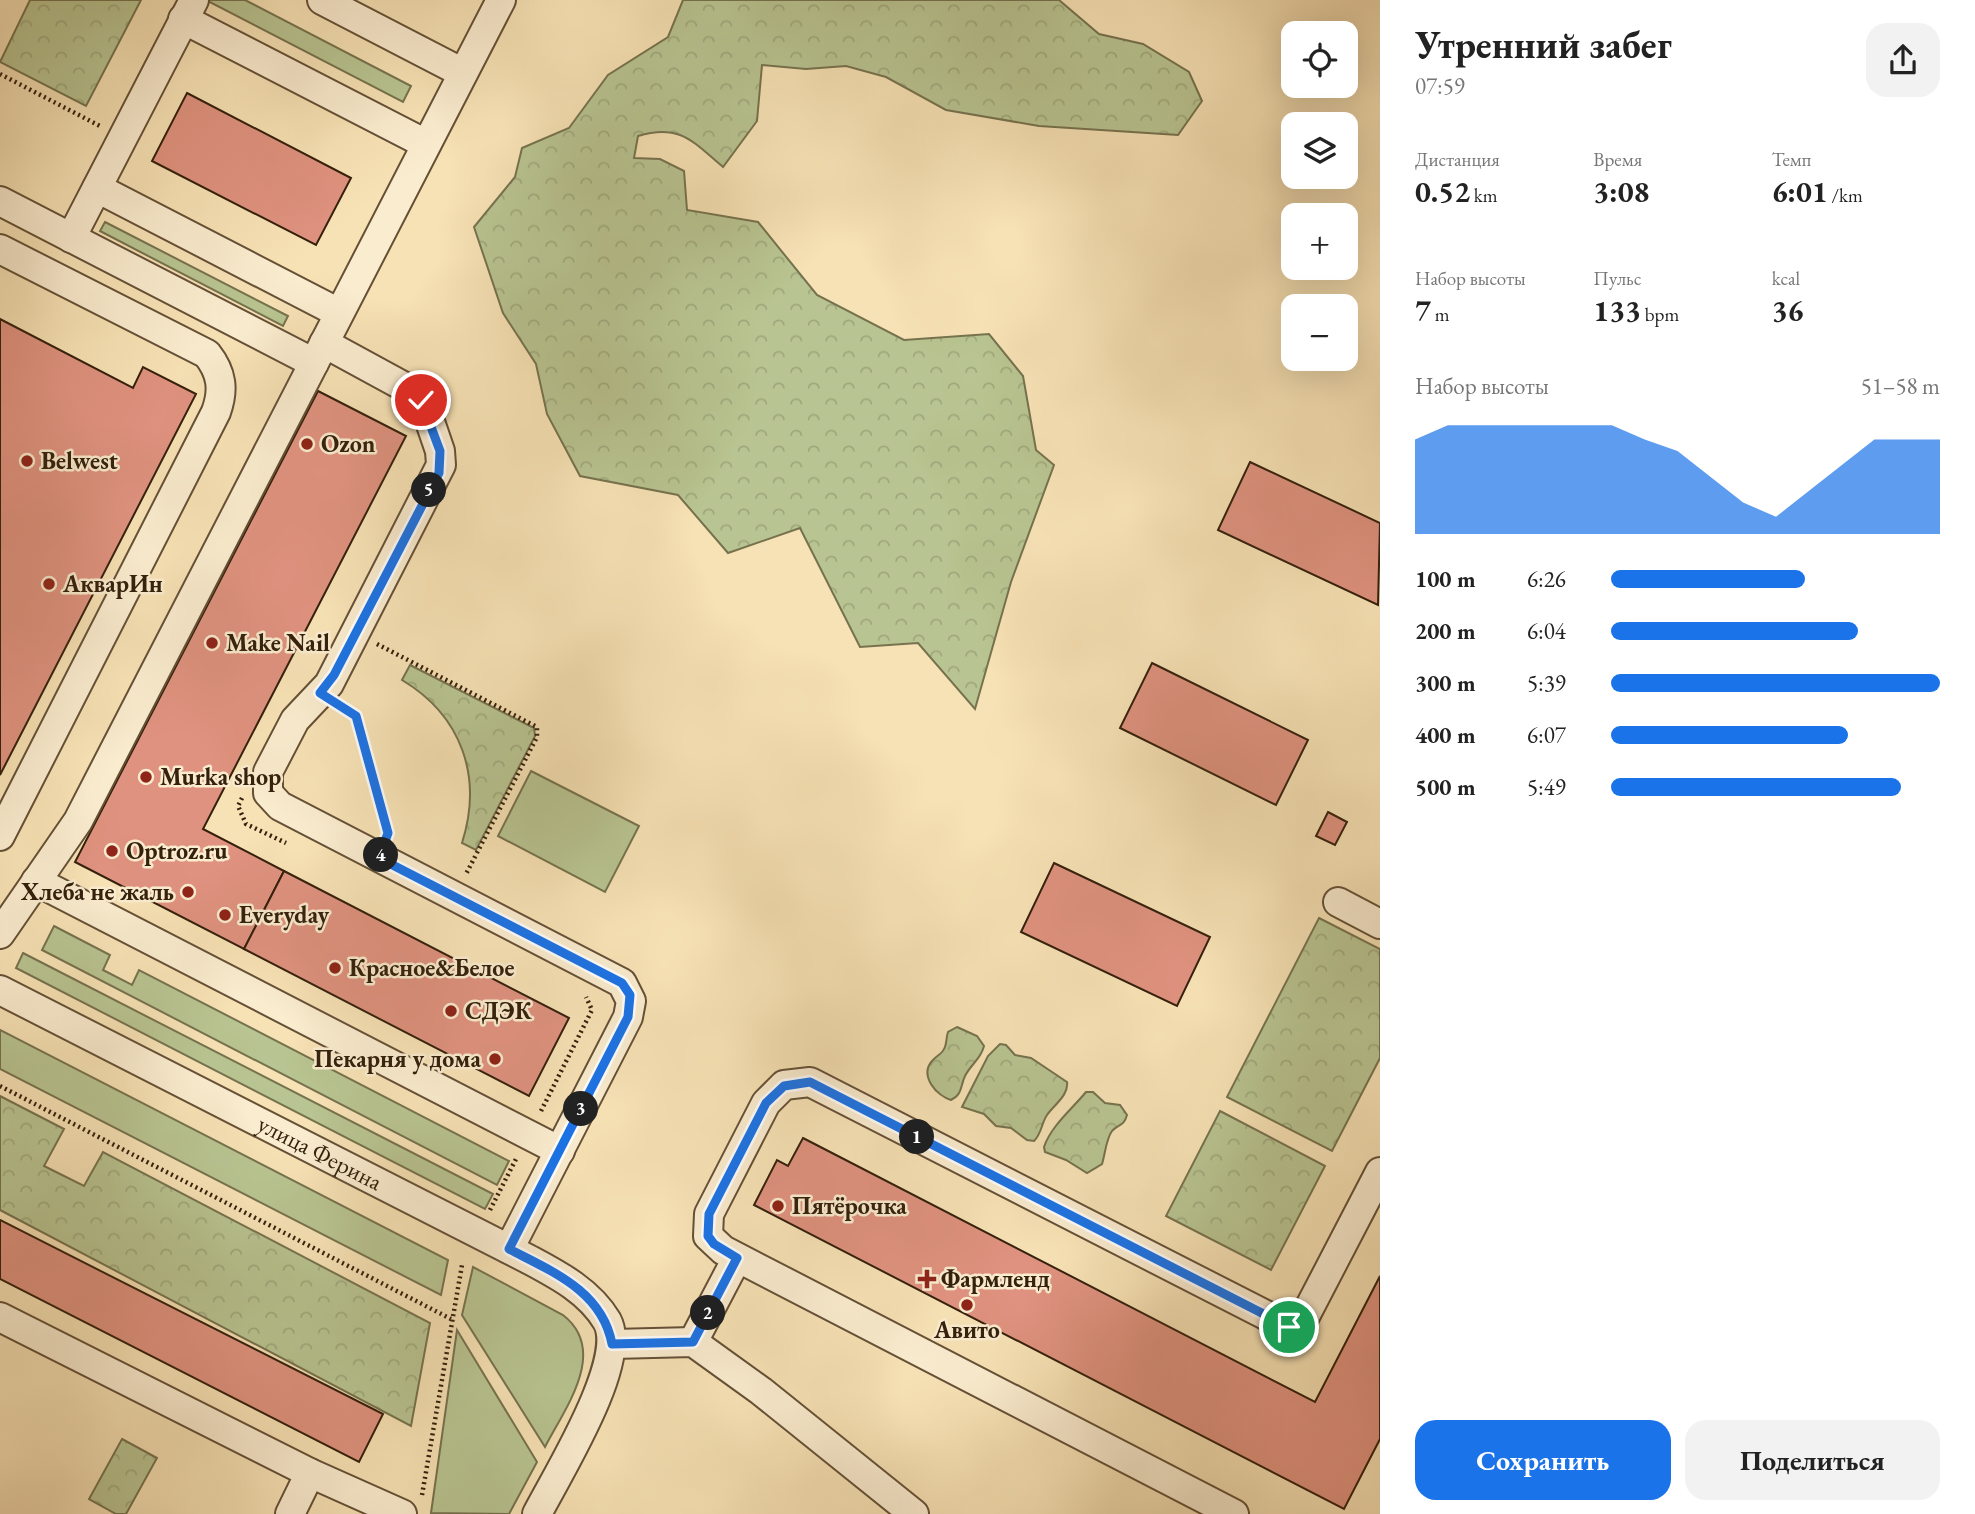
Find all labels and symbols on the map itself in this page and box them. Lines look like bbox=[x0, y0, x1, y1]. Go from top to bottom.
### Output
pin bbox=[391, 370, 451, 430]
place label: Ozon bbox=[321, 428, 376, 459]
marker: Ozon bbox=[299, 436, 315, 452]
place label: Belwest bbox=[41, 445, 118, 476]
marker: Belwest bbox=[19, 453, 35, 469]
pin: 5 bbox=[412, 472, 446, 508]
place label: АкварИн bbox=[62, 568, 163, 599]
marker: АкварИн bbox=[41, 576, 57, 592]
place label: Make Nail bbox=[226, 627, 330, 658]
marker: Make Nail bbox=[204, 635, 220, 651]
place label: Murka shop bbox=[160, 761, 281, 792]
marker: Murka shop bbox=[138, 769, 154, 785]
place label: Optroz.ru bbox=[126, 835, 228, 866]
pin: 4 bbox=[364, 838, 398, 872]
marker: Optroz.ru bbox=[104, 843, 120, 859]
place label: Хлеба не жаль bbox=[20, 876, 174, 907]
marker: Хлеба не жаль bbox=[180, 884, 196, 900]
place label: Everyday bbox=[239, 899, 330, 931]
marker: Everyday bbox=[217, 907, 233, 923]
place label: Красное&Белое bbox=[349, 952, 514, 983]
marker: Красное&Белое bbox=[327, 960, 343, 976]
place label: СДЭК bbox=[465, 995, 533, 1026]
marker: СДЭК bbox=[443, 1003, 459, 1019]
place label: Пекарня у дома bbox=[314, 1043, 481, 1075]
marker: Пекарня у дома bbox=[487, 1051, 503, 1067]
pin: 3 bbox=[564, 1092, 598, 1126]
street label: улица Ферина bbox=[253, 1108, 388, 1197]
pin: 1 bbox=[900, 1120, 934, 1154]
place label: Пятёрочка bbox=[792, 1190, 907, 1221]
marker: Пятёрочка bbox=[770, 1198, 786, 1214]
place label: Фармленд bbox=[941, 1263, 1050, 1294]
marker: Фармленд bbox=[919, 1271, 935, 1287]
pin: 2 bbox=[690, 1296, 726, 1330]
marker: Авито bbox=[959, 1297, 975, 1313]
pin bbox=[1259, 1297, 1319, 1357]
place label: Авито bbox=[933, 1314, 1000, 1345]

